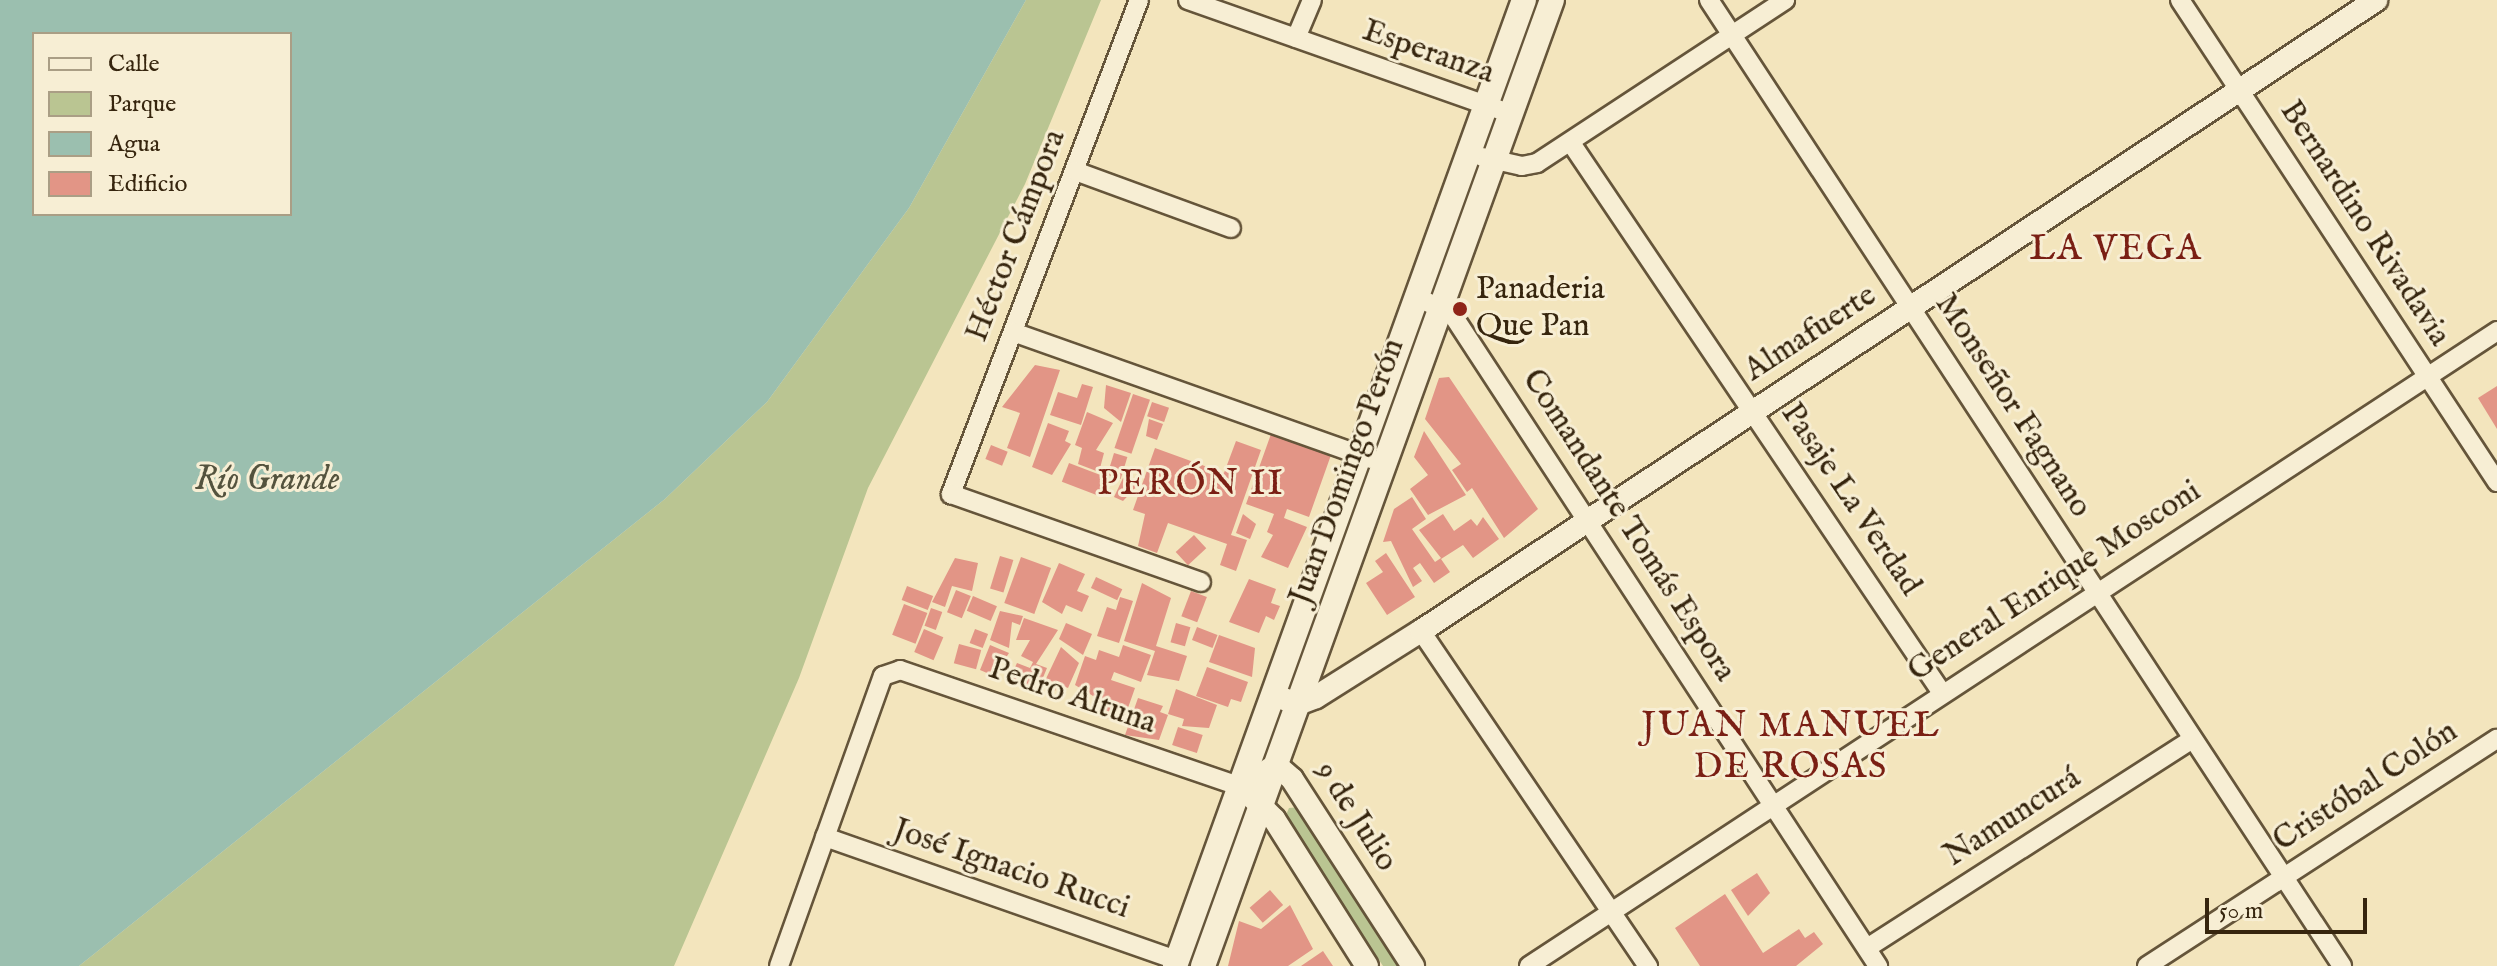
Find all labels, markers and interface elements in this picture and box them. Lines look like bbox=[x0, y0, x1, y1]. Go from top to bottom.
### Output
street label: Esperanza bbox=[1357, 13, 1499, 93]
legend bbox=[32, 32, 292, 216]
text: Calle bbox=[108, 49, 160, 80]
text: Parque bbox=[108, 89, 176, 120]
street label: Bernardino Rivadavia bbox=[2270, 94, 2458, 354]
street label: Héctor Cámpora bbox=[959, 125, 1075, 347]
text: Agua bbox=[108, 129, 160, 160]
text: Edificio bbox=[108, 169, 187, 200]
district label: LA VEGA bbox=[2030, 228, 2202, 272]
place label: Panaderia Que Pan bbox=[1476, 272, 1605, 347]
street label: Almafuerte bbox=[1738, 277, 1884, 391]
street label: Monseñor Fagnano bbox=[1925, 287, 2099, 525]
marker: Panaderia Que Pan bbox=[1451, 300, 1469, 318]
street label: Juan Domingo Perón bbox=[1282, 334, 1414, 610]
street label: Comandante Tomás Espora bbox=[1513, 363, 1743, 689]
street label: Pasaje La Verdad bbox=[1772, 397, 1928, 603]
water label: Río Grande bbox=[195, 460, 339, 500]
district label: PERÓN II bbox=[1097, 463, 1285, 507]
street label: General Enrique Mosconi bbox=[1901, 473, 2209, 691]
street label: Pedro Altuna bbox=[983, 650, 1161, 744]
district label: JUAN MANUEL DE ROSAS bbox=[1641, 704, 1941, 789]
street label: Cristóbal Colón bbox=[2267, 713, 2465, 861]
street label: 9 de Julio bbox=[1305, 755, 1405, 879]
street label: Namuncurá bbox=[1938, 760, 2088, 876]
street label: José Ignacio Rucci bbox=[888, 812, 1134, 928]
scale bar bbox=[2209, 882, 2371, 932]
text: 50 m bbox=[2219, 896, 2263, 927]

